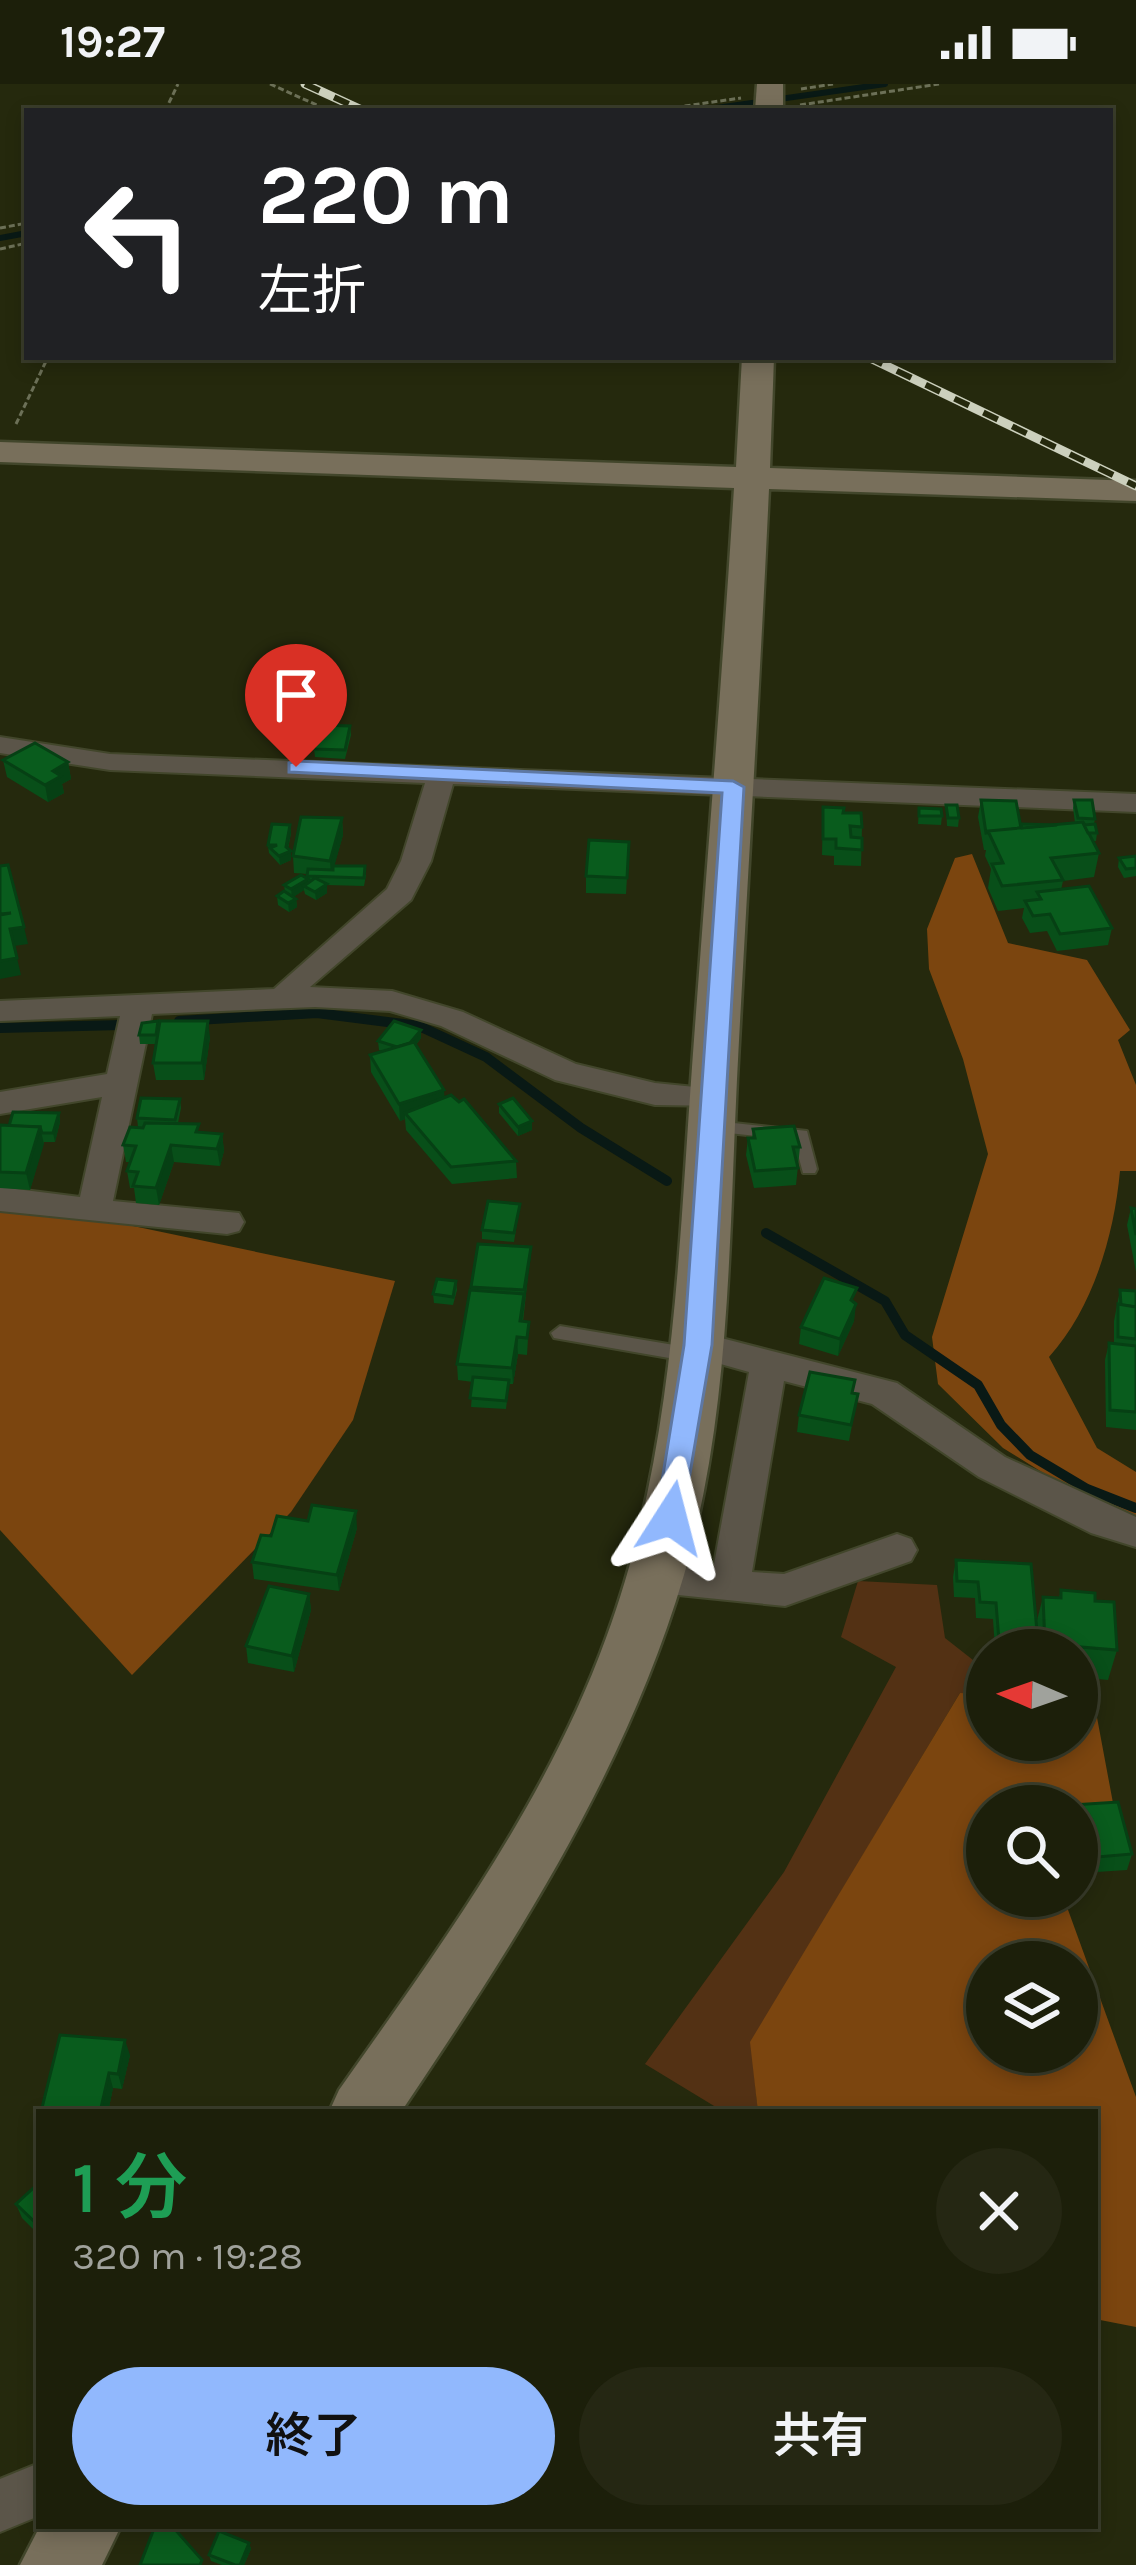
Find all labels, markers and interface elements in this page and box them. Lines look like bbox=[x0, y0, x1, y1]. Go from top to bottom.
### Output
text: 19:27 bbox=[60, 16, 165, 68]
text: 220 m bbox=[258, 146, 514, 244]
icon: left bbox=[60, 156, 216, 312]
text: 左折 bbox=[258, 259, 366, 323]
pin bbox=[245, 644, 347, 767]
icon: arrive bbox=[263, 662, 329, 728]
position arrow bbox=[608, 1455, 734, 1581]
north arrow bbox=[966, 1629, 1098, 1761]
map controls bbox=[966, 1629, 1098, 2073]
button: search bbox=[966, 1785, 1098, 1917]
button: layers bbox=[966, 1941, 1098, 2073]
text: 1 分 bbox=[72, 2146, 187, 2230]
button: close bbox=[936, 2148, 1062, 2274]
text: 320 m · 19:28 bbox=[72, 2233, 303, 2279]
button: 終了 bbox=[72, 2367, 555, 2505]
button: 共有 bbox=[579, 2367, 1062, 2505]

